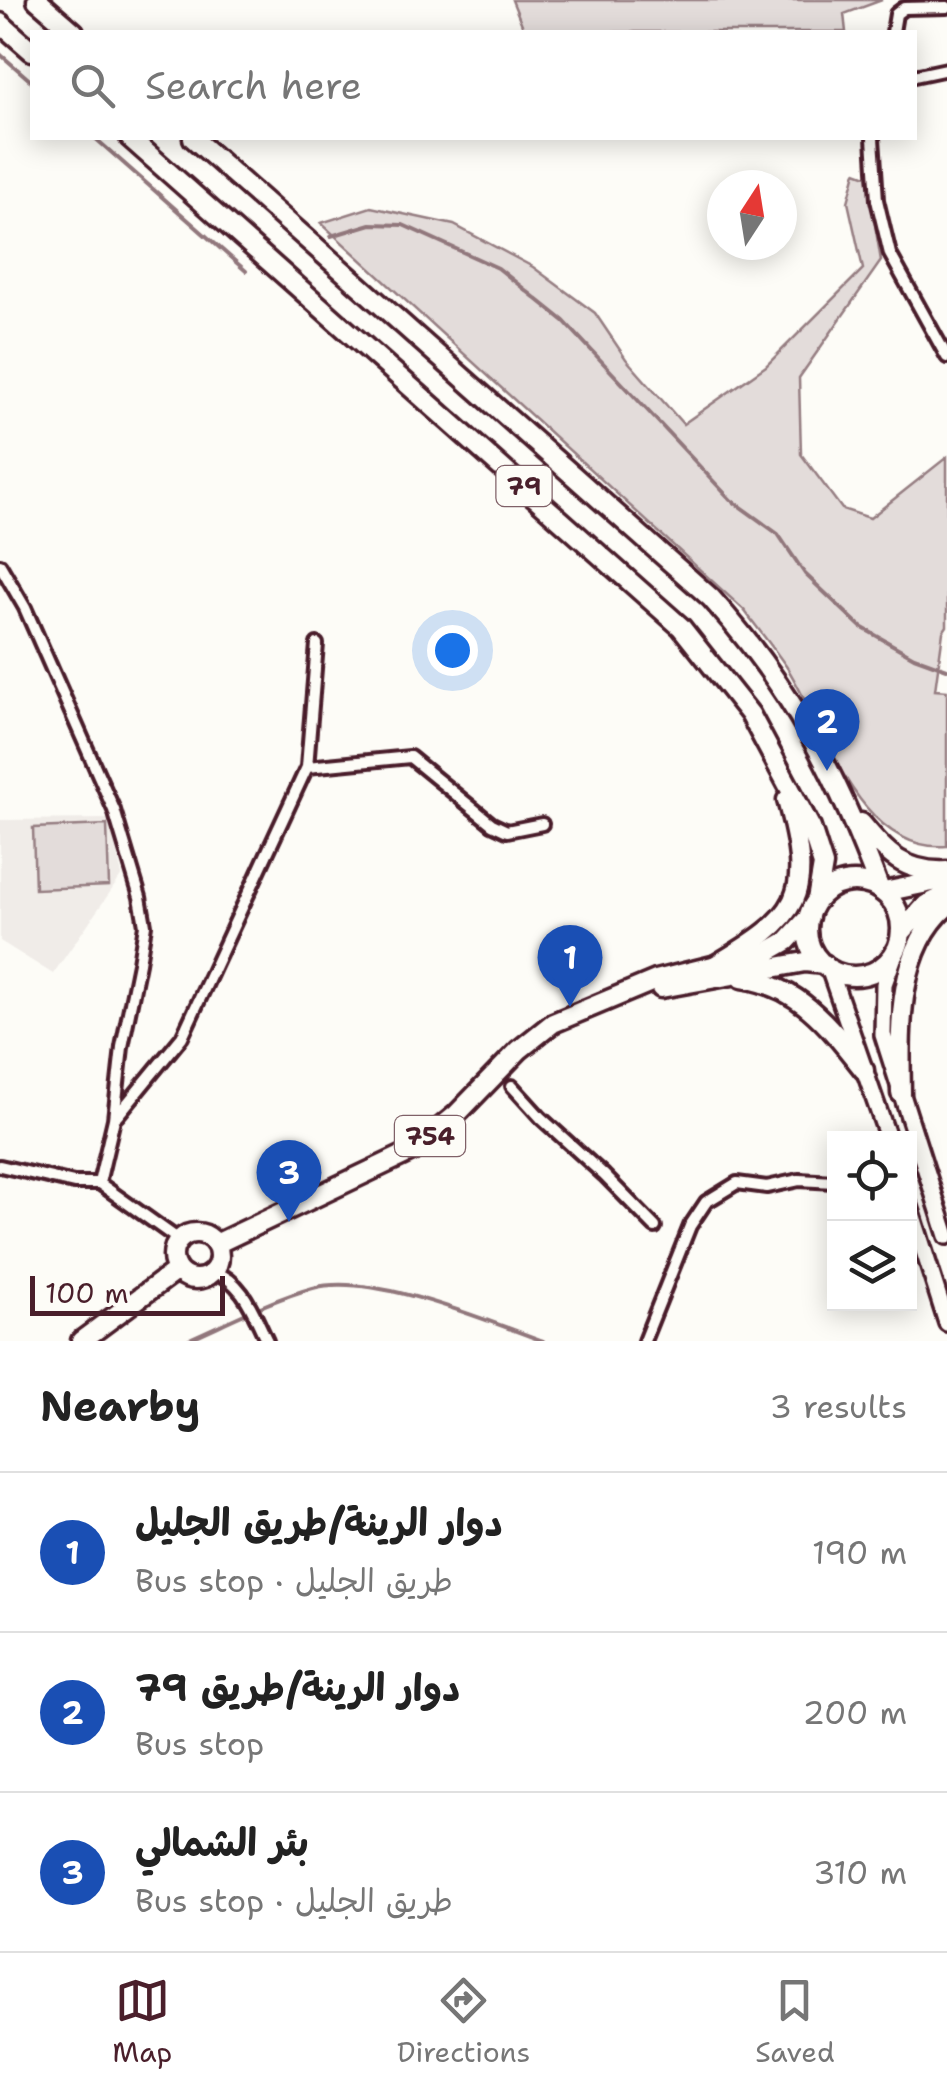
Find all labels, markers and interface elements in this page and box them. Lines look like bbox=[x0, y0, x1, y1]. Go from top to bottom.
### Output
search box bbox=[30, 30, 917, 140]
icon: search bbox=[65, 58, 120, 113]
text: Search here bbox=[145, 60, 362, 111]
north arrow bbox=[707, 170, 797, 260]
road number: 79 bbox=[496, 466, 552, 506]
your location bbox=[427, 625, 478, 676]
pin: 2 bbox=[794, 688, 860, 771]
pin: 1 bbox=[538, 924, 602, 1007]
road number: 754 bbox=[395, 1116, 465, 1156]
map controls bbox=[827, 1131, 917, 1311]
button: locate bbox=[827, 1131, 917, 1221]
pin: 3 bbox=[256, 1140, 322, 1222]
button: layers bbox=[827, 1221, 917, 1311]
scale bar bbox=[30, 1271, 225, 1316]
text: 100 m bbox=[45, 1274, 129, 1312]
text: Nearby bbox=[40, 1378, 200, 1434]
text: 3 results bbox=[770, 1385, 907, 1428]
text: دوار الرينة/طريق الجليل bbox=[135, 1497, 503, 1548]
text: 1 bbox=[65, 1531, 80, 1574]
text: 190 m bbox=[812, 1531, 907, 1574]
text: Bus stop · طريق الجليل bbox=[135, 1559, 453, 1602]
text: دوار الرينة/طريق 79 bbox=[135, 1662, 460, 1713]
text: 2 bbox=[61, 1691, 84, 1734]
text: 200 m bbox=[803, 1691, 907, 1734]
text: Bus stop bbox=[135, 1722, 264, 1765]
text: بئر الشمالي bbox=[135, 1817, 309, 1868]
text: 3 bbox=[61, 1851, 84, 1894]
text: 310 m bbox=[813, 1851, 907, 1894]
text: Bus stop · طريق الجليل bbox=[135, 1879, 453, 1922]
tab: Map bbox=[112, 1973, 172, 2071]
tab: Directions bbox=[397, 1973, 530, 2071]
tab: Saved bbox=[755, 1973, 835, 2071]

